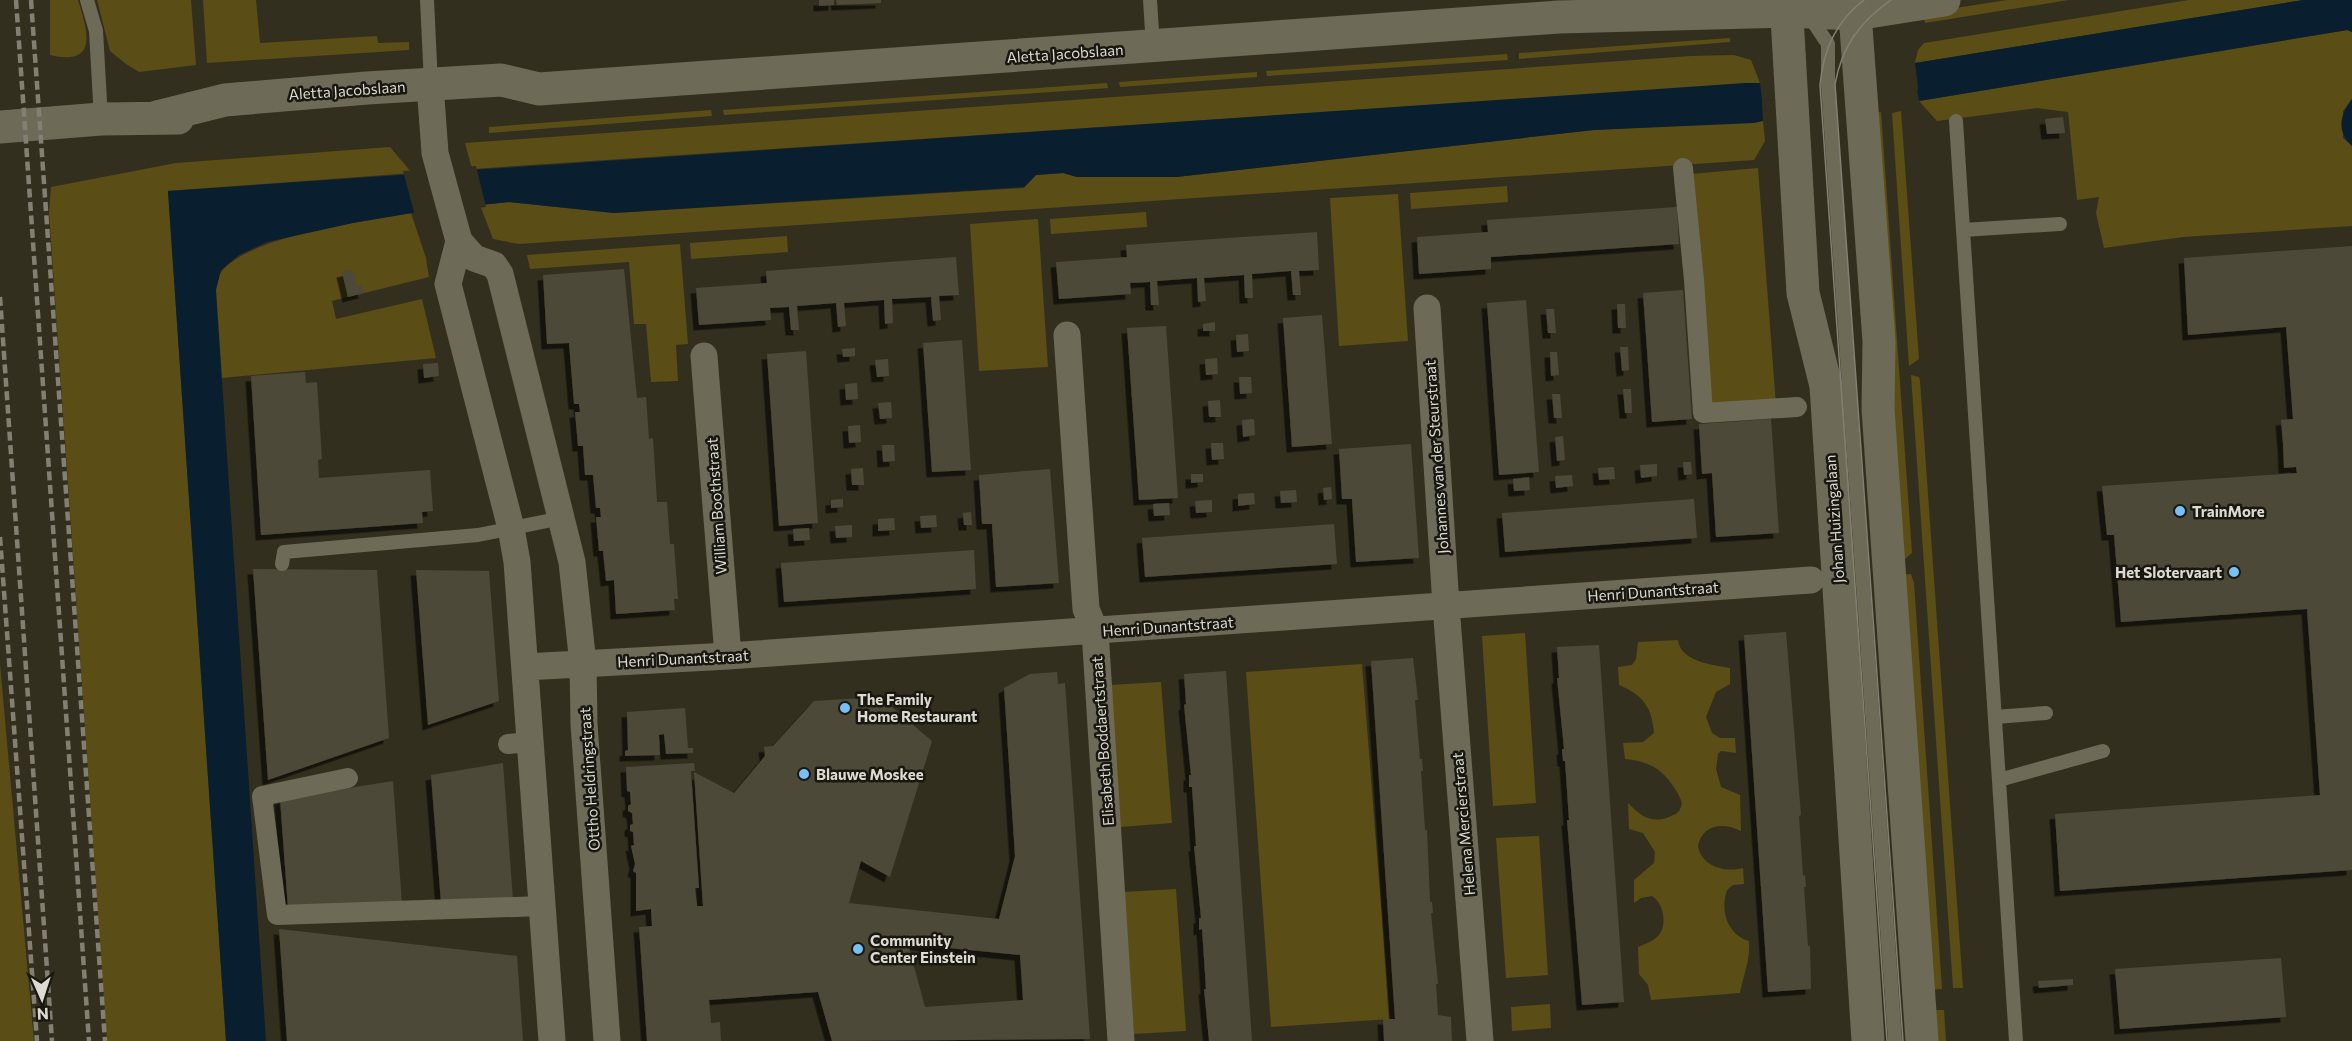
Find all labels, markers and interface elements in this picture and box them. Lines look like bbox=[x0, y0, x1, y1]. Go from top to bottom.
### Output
street label: Aletta Jacobslaan bbox=[1006, 40, 1124, 66]
street label: Aletta Jacobslaan bbox=[288, 77, 406, 103]
street label: Johannes van der Steurstraat bbox=[1420, 360, 1452, 554]
street label: William Boothstraat bbox=[702, 437, 730, 575]
street label: Johan Huizingalaan bbox=[1821, 454, 1847, 584]
place label: TrainMore bbox=[2192, 502, 2265, 520]
marker: TrainMore bbox=[2173, 504, 2187, 518]
place label: Het Slotervaart bbox=[2115, 563, 2222, 581]
marker: Het Slotervaart bbox=[2227, 565, 2241, 579]
street label: Henri Dunantstraat bbox=[1587, 577, 1719, 605]
street label: Henri Dunantstraat bbox=[1102, 612, 1234, 640]
street label: Henri Dunantstraat bbox=[617, 646, 749, 670]
street label: Elisabeth Boddaertstraat bbox=[1087, 656, 1117, 826]
place label: The Family Home Restaurant bbox=[857, 690, 977, 725]
marker: The Family Home Restaurant bbox=[838, 701, 852, 715]
street label: Ottho Heldringstraat bbox=[575, 707, 603, 851]
street label: Helena Mercierstraat bbox=[1448, 752, 1478, 896]
place label: Blauwe Moskee bbox=[816, 765, 924, 783]
marker: Blauwe Moskee bbox=[797, 767, 811, 781]
place label: Community Center Einstein bbox=[870, 931, 976, 966]
marker: Community Center Einstein bbox=[851, 942, 865, 956]
north arrow bbox=[12, 969, 72, 1029]
text: N bbox=[36, 1005, 49, 1024]

